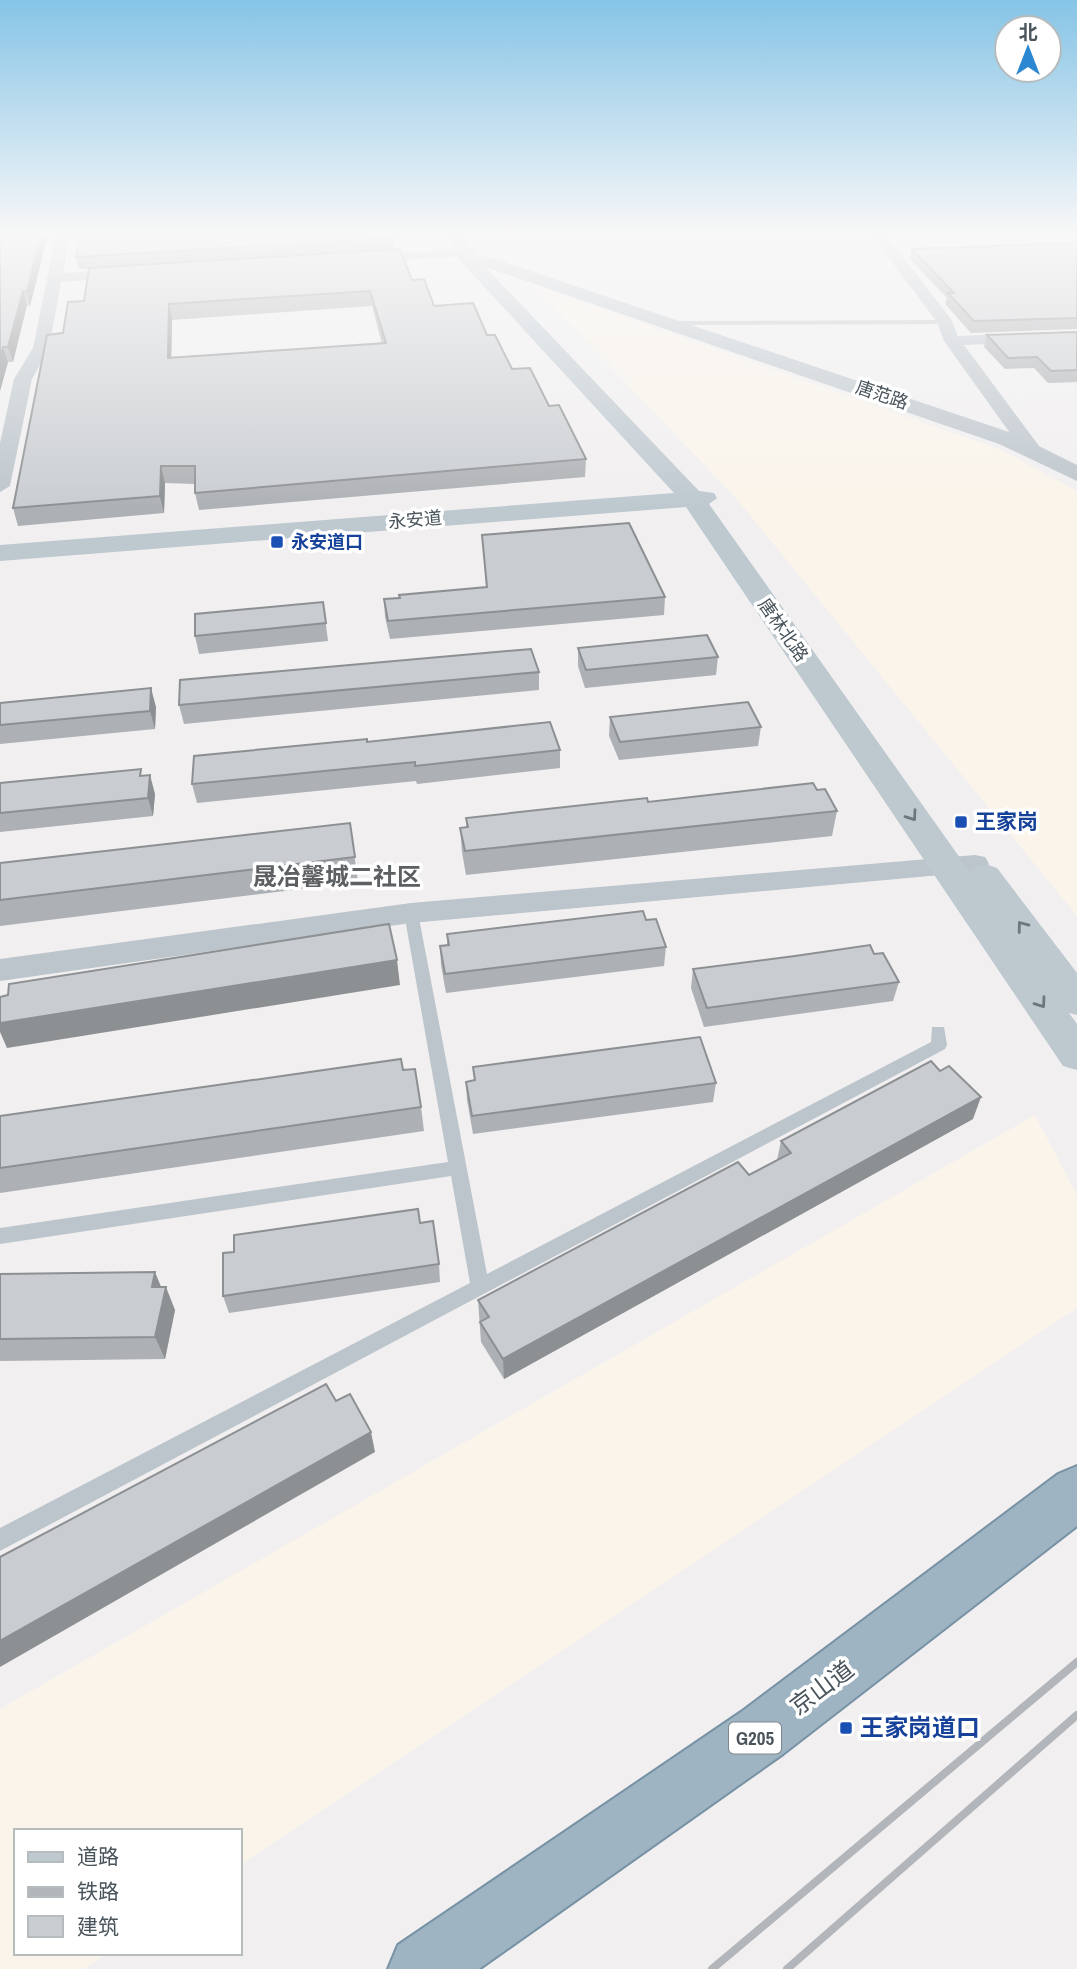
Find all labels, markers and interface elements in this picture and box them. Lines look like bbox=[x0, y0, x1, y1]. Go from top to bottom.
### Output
north arrow bbox=[993, 14, 1063, 84]
text: 北 bbox=[1018, 19, 1038, 45]
street label: 唐范路 bbox=[853, 374, 912, 415]
street label: 永安道 bbox=[387, 505, 443, 534]
place label: 永安道口 bbox=[291, 529, 363, 554]
marker: 永安道口 bbox=[269, 534, 285, 550]
street label: 唐林北路 bbox=[753, 593, 814, 666]
place label: 王家岗 bbox=[975, 807, 1038, 836]
one-way arrow bbox=[904, 808, 916, 821]
marker: 王家岗 bbox=[953, 814, 969, 830]
district label: 晟冶馨城二社区 bbox=[253, 860, 421, 892]
one-way arrow bbox=[1017, 921, 1030, 934]
one-way arrow bbox=[1033, 995, 1045, 1008]
street label: 京山道 bbox=[783, 1653, 860, 1722]
place label: 王家岗道口 bbox=[860, 1711, 980, 1743]
marker: 王家岗道口 bbox=[838, 1720, 854, 1736]
road number: G205 bbox=[729, 1722, 781, 1754]
legend bbox=[14, 1829, 242, 1955]
text: 道路 bbox=[77, 1842, 119, 1871]
text: 铁路 bbox=[77, 1877, 119, 1906]
text: 建筑 bbox=[77, 1912, 119, 1941]

